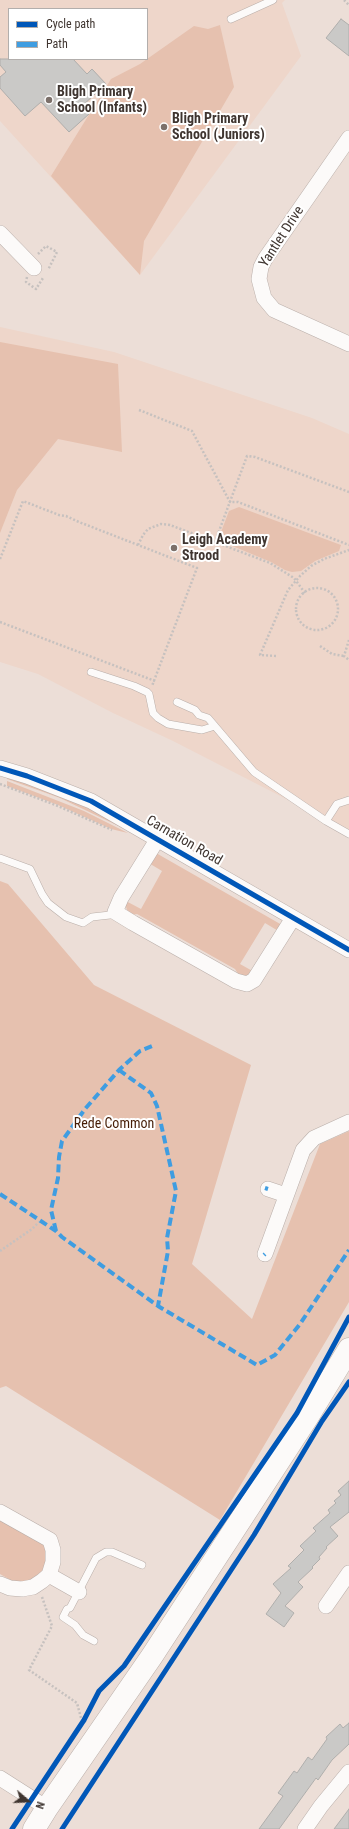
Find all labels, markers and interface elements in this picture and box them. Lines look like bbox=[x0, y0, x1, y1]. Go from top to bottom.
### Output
legend bbox=[8, 8, 148, 60]
text: Cycle path bbox=[46, 17, 95, 31]
text: Path bbox=[46, 37, 68, 51]
place label: Bligh Primary School (Infants) bbox=[57, 84, 147, 116]
marker: Bligh Primary School (Infants) bbox=[44, 95, 54, 105]
place label: Bligh Primary School (Juniors) bbox=[172, 111, 265, 144]
marker: Bligh Primary School (Juniors) bbox=[159, 122, 169, 132]
street label: Yantlet Drive bbox=[256, 203, 308, 271]
place label: Leigh Academy Strood bbox=[182, 532, 268, 564]
marker: Leigh Academy Strood bbox=[169, 543, 179, 553]
street label: Carnation Road bbox=[143, 813, 225, 869]
park label: Rede Common bbox=[74, 1116, 154, 1132]
north arrow bbox=[8, 1781, 48, 1821]
text: N bbox=[33, 1800, 47, 1810]

